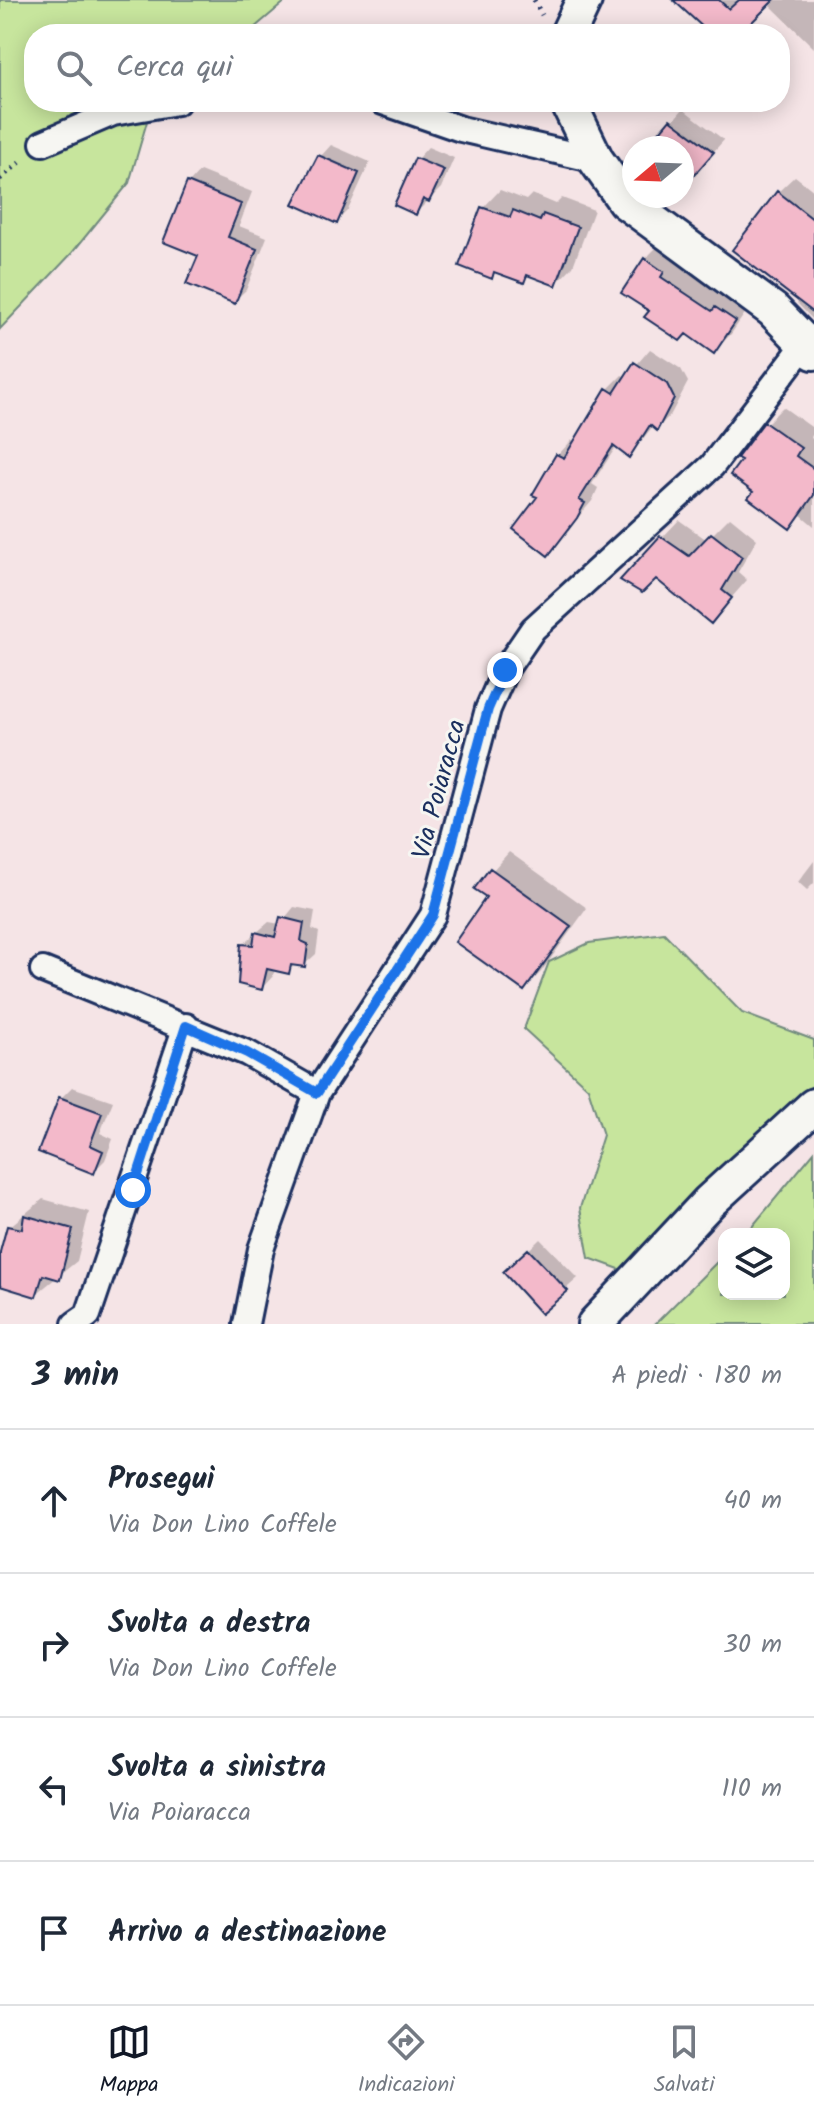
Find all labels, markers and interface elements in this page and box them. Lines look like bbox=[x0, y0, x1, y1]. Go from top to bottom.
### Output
search box bbox=[24, 24, 790, 112]
text: Cerca qui bbox=[116, 44, 233, 92]
icon: search bbox=[52, 46, 96, 90]
north arrow bbox=[622, 136, 694, 208]
route end bbox=[487, 652, 523, 688]
street label: Via Poiaracca bbox=[401, 715, 479, 864]
route start bbox=[115, 1172, 151, 1208]
map controls bbox=[718, 1228, 790, 1300]
button: layers bbox=[718, 1228, 790, 1300]
text: 3 min bbox=[32, 1349, 119, 1403]
text: A piedi · 180 m bbox=[611, 1355, 782, 1397]
text: Prosegui bbox=[108, 1456, 214, 1504]
icon: ahead bbox=[32, 1479, 76, 1523]
text: 40 m bbox=[724, 1480, 782, 1522]
text: Via Don Lino Coffele bbox=[108, 1504, 337, 1546]
text: Svolta a destra bbox=[108, 1600, 311, 1648]
icon: right bbox=[32, 1623, 76, 1667]
text: 30 m bbox=[723, 1624, 782, 1666]
text: Via Don Lino Coffele bbox=[108, 1648, 337, 1690]
text: Svolta a sinistra bbox=[108, 1744, 326, 1792]
icon: left bbox=[32, 1767, 76, 1811]
text: 110 m bbox=[722, 1768, 782, 1810]
text: Via Poiaracca bbox=[108, 1792, 251, 1834]
text: Arrivo a destinazione bbox=[108, 1909, 386, 1957]
icon: arrive bbox=[32, 1911, 76, 1955]
tab: Mappa bbox=[100, 2020, 159, 2103]
tab: Indicazioni bbox=[358, 2020, 454, 2103]
tab: Salvati bbox=[654, 2020, 714, 2103]

